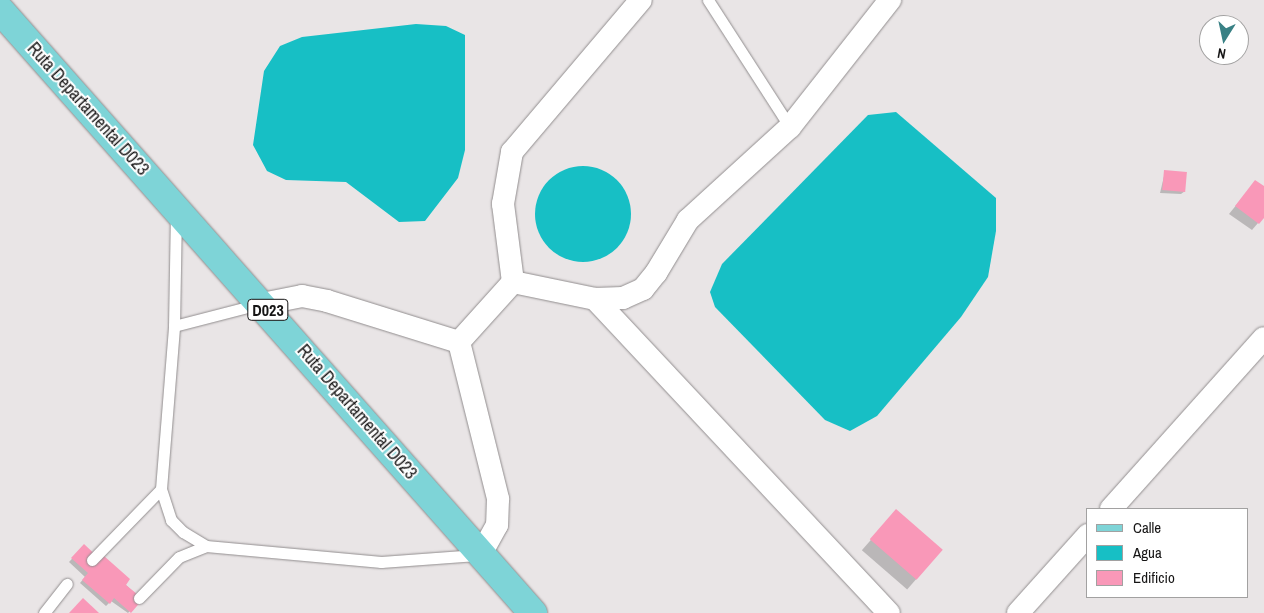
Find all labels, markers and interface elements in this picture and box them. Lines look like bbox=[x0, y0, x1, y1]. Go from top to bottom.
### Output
north arrow bbox=[1199, 15, 1249, 65]
street label: Ruta Departamental D023 bbox=[23, 38, 153, 180]
text: N bbox=[1216, 44, 1227, 63]
road number: D023 bbox=[247, 296, 289, 324]
street label: Ruta Departamental D023 bbox=[293, 340, 421, 484]
legend bbox=[1086, 508, 1249, 598]
text: Calle bbox=[1133, 517, 1161, 538]
text: Agua bbox=[1133, 542, 1162, 563]
text: Edificio bbox=[1133, 567, 1175, 588]

